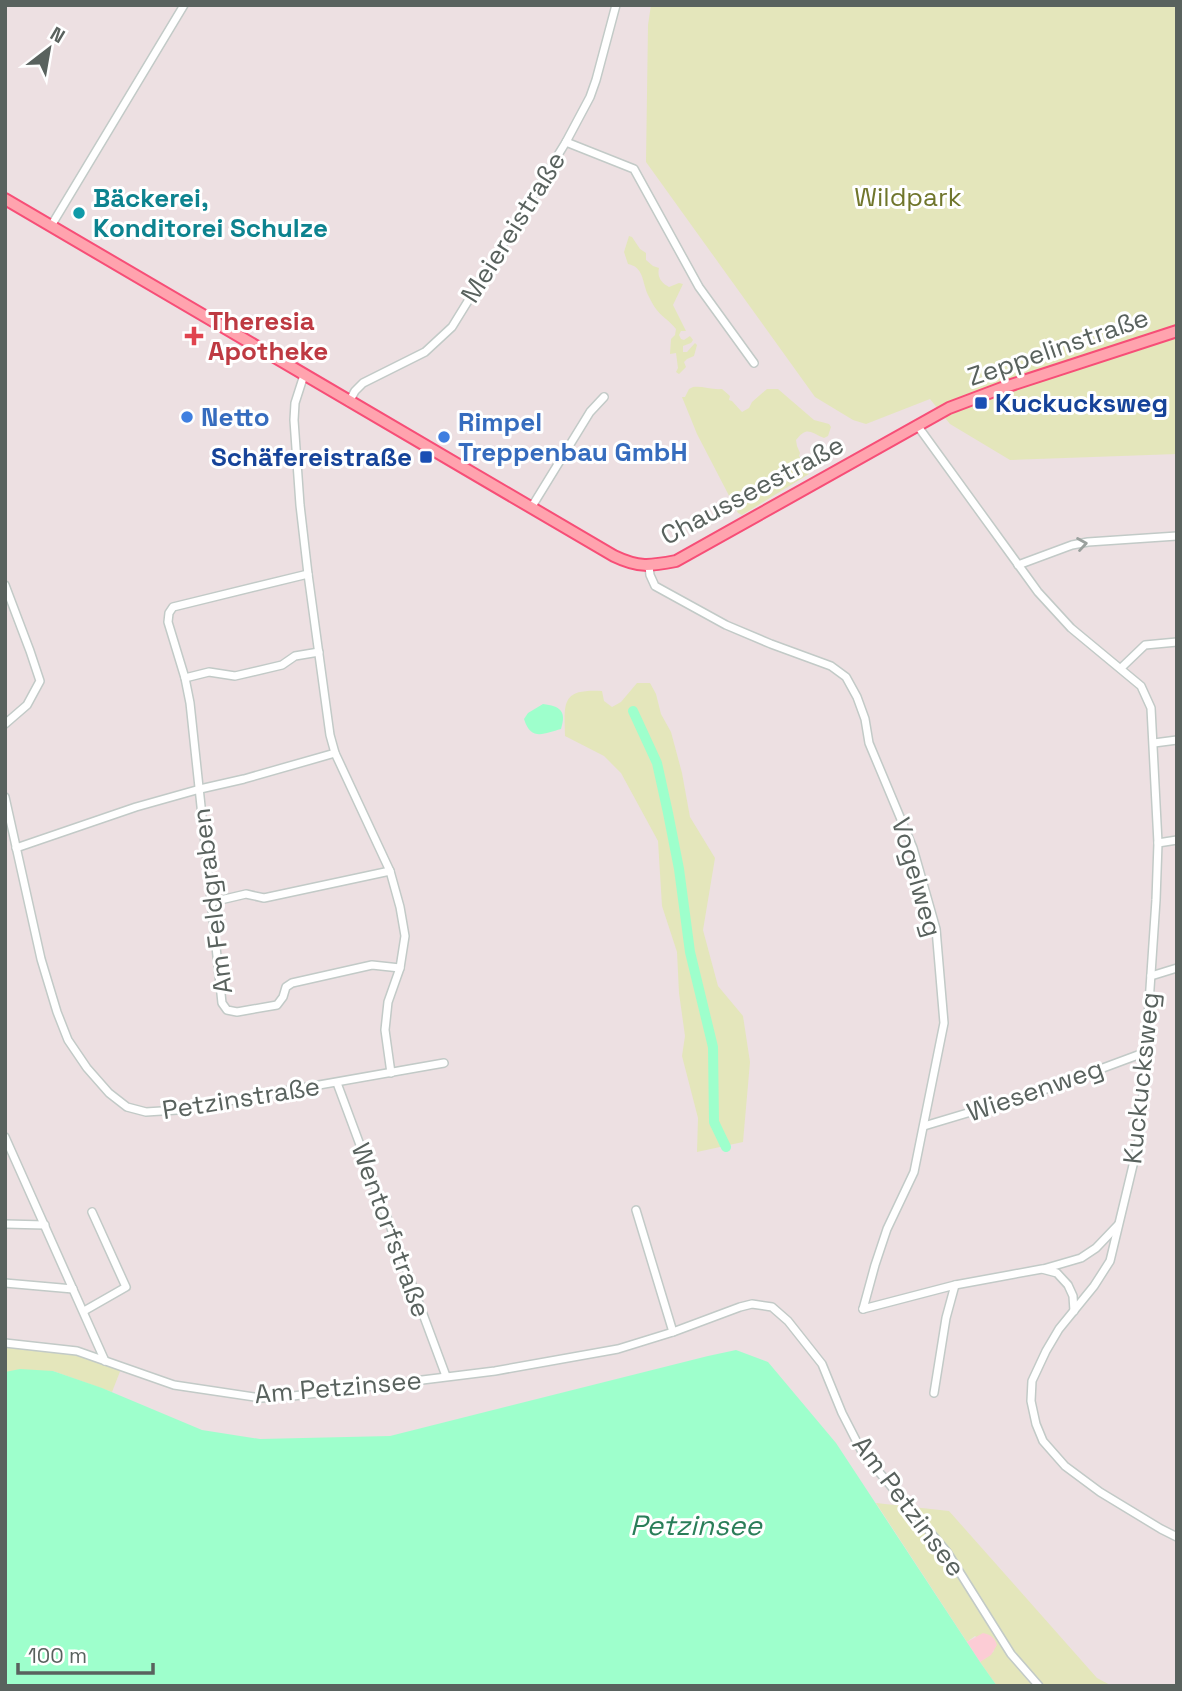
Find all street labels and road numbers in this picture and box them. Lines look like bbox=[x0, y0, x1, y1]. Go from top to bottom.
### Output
street label: Meiereistraße bbox=[453, 145, 573, 309]
street label: Zeppelinstraße bbox=[963, 300, 1153, 394]
street label: Chausseestraße bbox=[655, 427, 849, 553]
street label: Am Feldgraben bbox=[184, 806, 240, 996]
street label: Vogelweg bbox=[884, 814, 950, 940]
street label: Kuckucksweg bbox=[1115, 991, 1167, 1165]
street label: Wiesenweg bbox=[962, 1051, 1108, 1129]
street label: Petzinstraße bbox=[160, 1069, 322, 1127]
street label: Wentorfstraße bbox=[344, 1138, 438, 1322]
street label: Am Petzinsee bbox=[253, 1363, 423, 1411]
street label: Am Petzinsee bbox=[845, 1429, 973, 1583]

